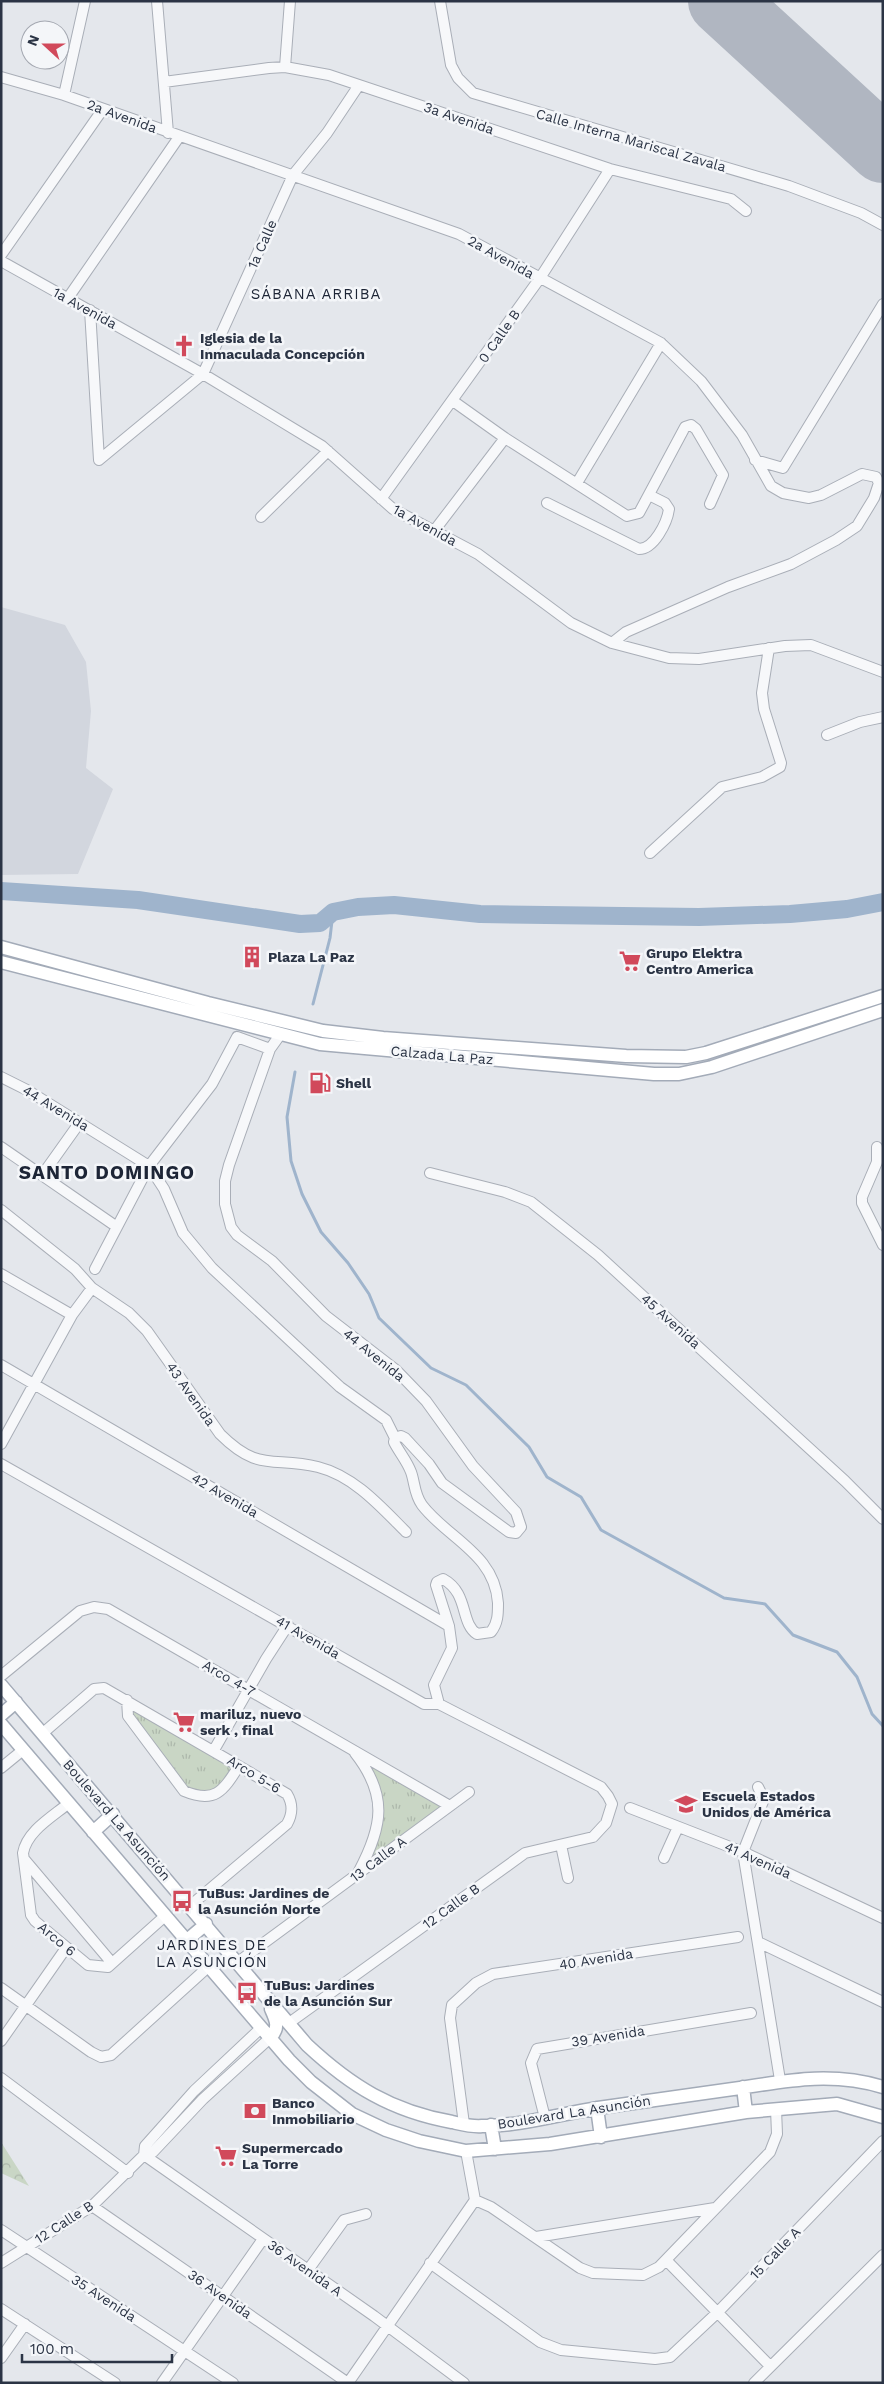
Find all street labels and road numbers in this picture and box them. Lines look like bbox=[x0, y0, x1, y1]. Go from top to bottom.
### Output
street label: 2a Avenida bbox=[85, 96, 159, 136]
street label: 3a Avenida bbox=[422, 99, 496, 138]
street label: Calle Interna Mariscal Zavala bbox=[534, 105, 728, 175]
street label: 1a Calle bbox=[244, 217, 280, 271]
street label: 2a Avenida bbox=[465, 232, 537, 282]
street label: 1a Avenida bbox=[50, 284, 120, 332]
street label: 0 Calle B bbox=[475, 306, 523, 366]
street label: 1a Avenida bbox=[390, 501, 460, 549]
street label: Calzada La Paz bbox=[390, 1043, 494, 1067]
street label: 44 Avenida bbox=[20, 1082, 92, 1134]
street label: 45 Avenida bbox=[638, 1290, 704, 1352]
street label: 44 Avenida bbox=[340, 1325, 408, 1385]
street label: 43 Avenida bbox=[163, 1359, 219, 1429]
street label: 42 Avenida bbox=[189, 1470, 261, 1521]
street label: 41 Avenida bbox=[273, 1612, 343, 1662]
street label: Arco 4-7 bbox=[200, 1656, 258, 1700]
street label: Arco 5-6 bbox=[224, 1752, 284, 1796]
street label: Boulevard La Asunción bbox=[60, 1756, 174, 1884]
street label: 13 Calle A bbox=[347, 1833, 409, 1885]
street label: 41 Avenida bbox=[722, 1838, 794, 1882]
street label: 12 Calle B bbox=[419, 1880, 483, 1932]
street label: Arco 6 bbox=[35, 1919, 79, 1959]
street label: 40 Avenida bbox=[558, 1945, 634, 1973]
street label: 39 Avenida bbox=[570, 2022, 646, 2050]
street label: Boulevard La Asunción bbox=[496, 2092, 652, 2132]
street label: 12 Calle B bbox=[32, 2197, 96, 2247]
street label: 15 Calle A bbox=[746, 2224, 804, 2282]
street label: 36 Avenida A bbox=[265, 2236, 345, 2300]
street label: 36 Avenida bbox=[185, 2266, 255, 2322]
street label: 35 Avenida bbox=[69, 2271, 139, 2325]

